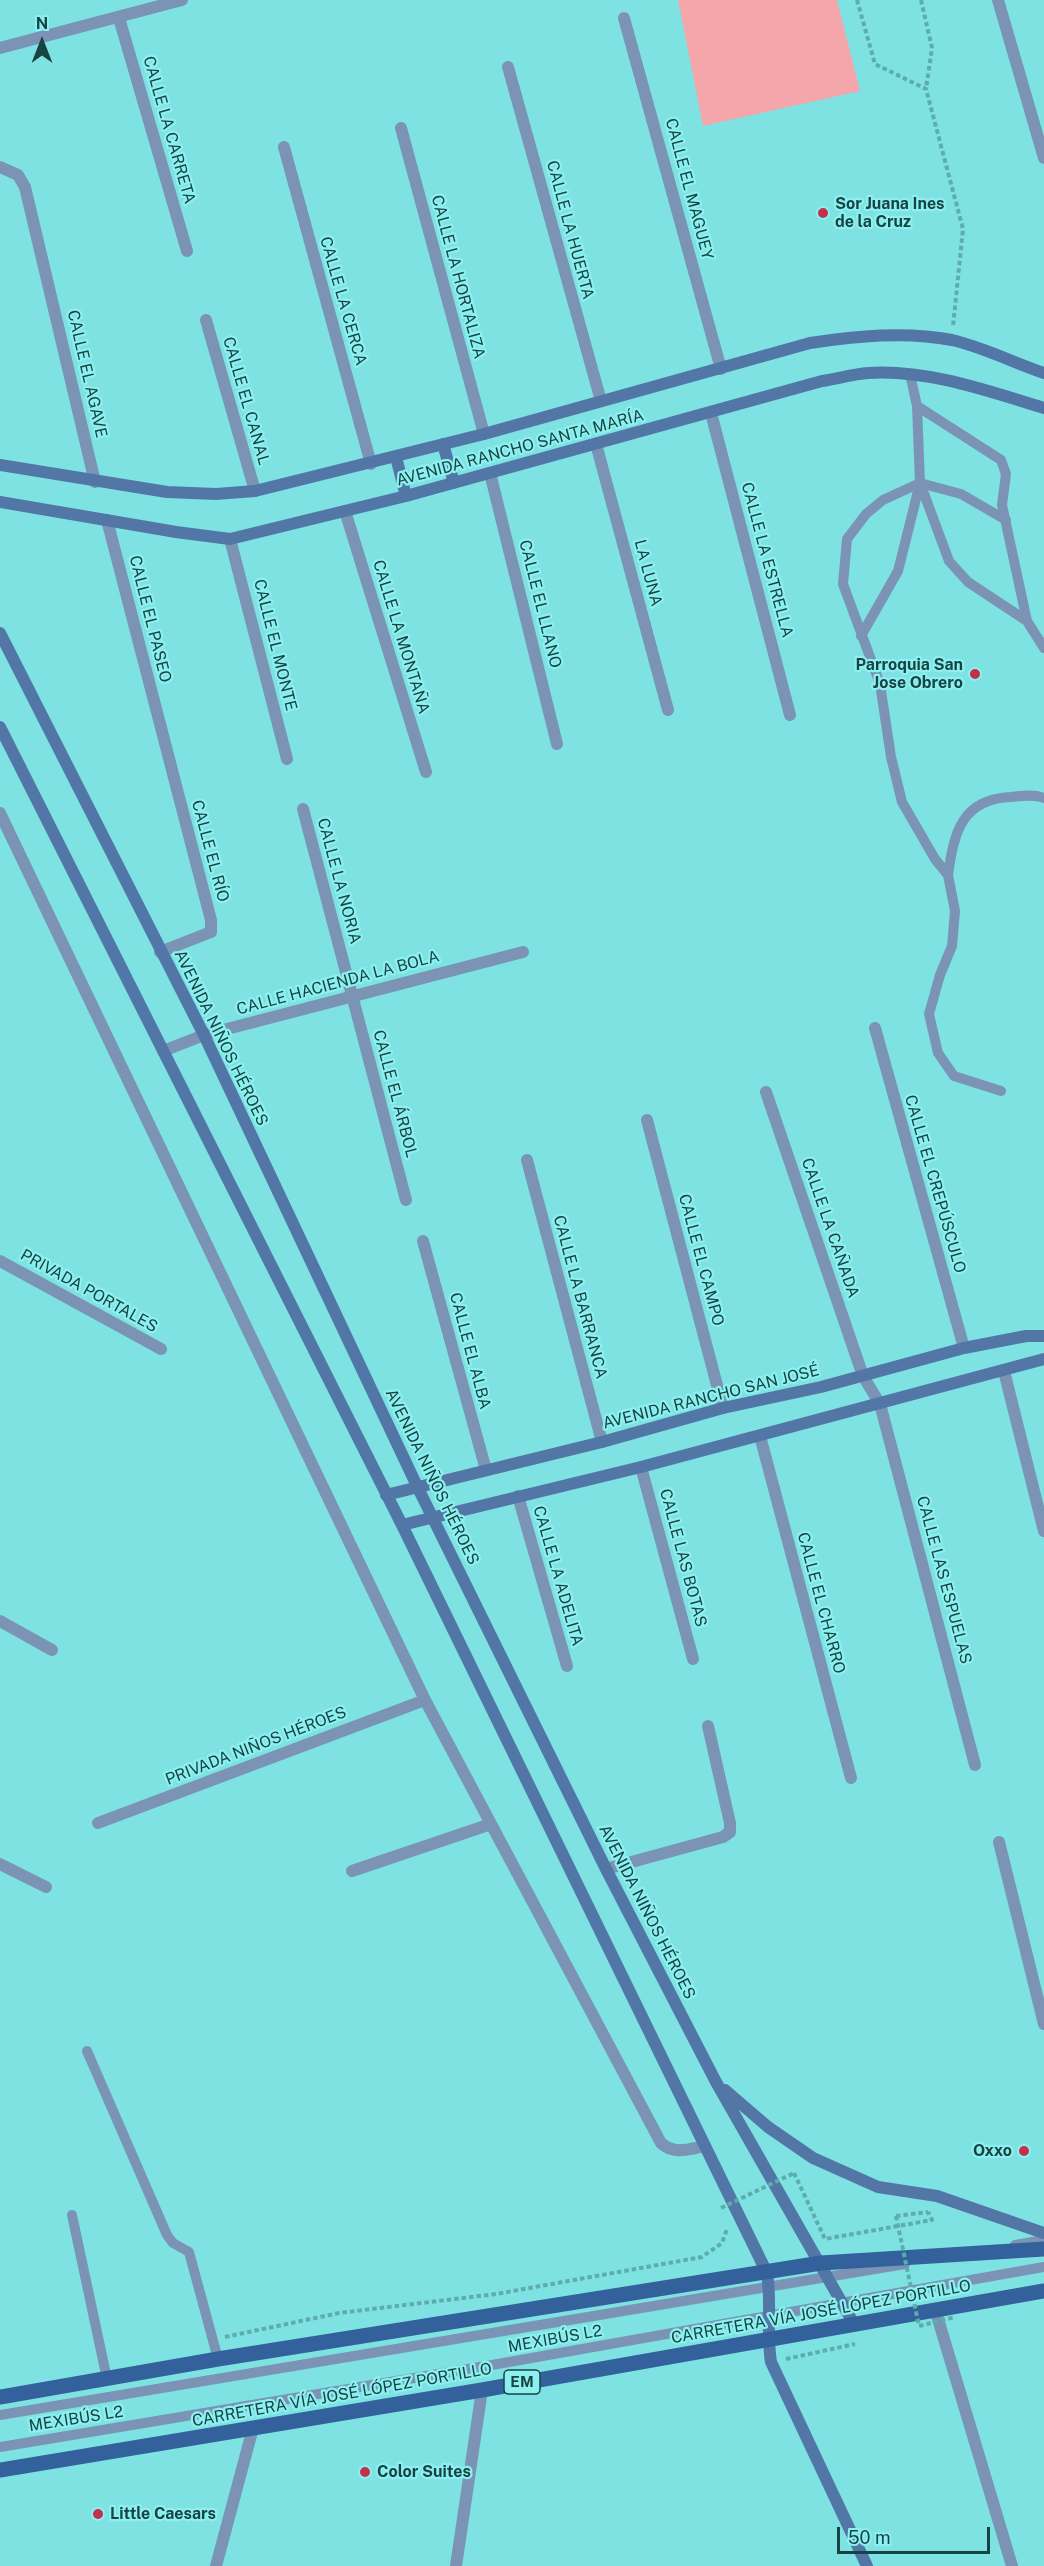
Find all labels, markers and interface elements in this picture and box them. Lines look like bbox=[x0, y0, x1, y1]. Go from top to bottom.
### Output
north arrow bbox=[12, 12, 72, 72]
text: N bbox=[36, 14, 48, 33]
street label: CALLE LA CARRETA bbox=[139, 54, 199, 206]
street label: CALLE EL MAGUEY bbox=[661, 116, 717, 262]
street label: CALLE LA HUERTA bbox=[542, 159, 598, 301]
street label: CALLE LA HORTALIZA bbox=[427, 193, 489, 361]
place label: Sor Juana Ines de la Cruz bbox=[835, 194, 945, 232]
marker: Sor Juana Ines de la Cruz bbox=[816, 206, 830, 220]
street label: CALLE LA CERCA bbox=[315, 234, 371, 368]
street label: CALLE EL AGAVE bbox=[63, 308, 111, 440]
street label: CALLE EL CANAL bbox=[219, 335, 273, 467]
street label: AVENIDA RANCHO SANTA MARÍA bbox=[394, 406, 646, 490]
street label: CALLE LA ESTRELLA bbox=[737, 480, 797, 640]
street label: CALLE EL LLANO bbox=[515, 538, 565, 670]
street label: LA LUNA bbox=[630, 538, 666, 608]
street label: CALLE EL PASEO bbox=[125, 553, 175, 685]
street label: CALLE LA MONTAÑA bbox=[368, 558, 434, 716]
street label: CALLE EL MONTE bbox=[249, 577, 301, 713]
place label: Parroquia San Jose Obrero bbox=[856, 655, 963, 693]
marker: Parroquia San Jose Obrero bbox=[968, 667, 982, 681]
street label: CALLE EL RÍO bbox=[187, 798, 233, 904]
street label: CALLE LA NORIA bbox=[313, 816, 365, 946]
street label: AVENIDA NIÑOS HÉROES bbox=[170, 947, 272, 1129]
street label: CALLE HACIENDA LA BOLA bbox=[235, 947, 441, 1019]
street label: CALLE EL ÁRBOL bbox=[369, 1028, 421, 1160]
street label: CALLE EL CREPÚSCULO bbox=[900, 1093, 970, 1275]
street label: CALLE LA CAÑADA bbox=[797, 1155, 863, 1301]
street label: CALLE EL CAMPO bbox=[674, 1192, 728, 1328]
street label: CALLE LA BARRANCA bbox=[549, 1213, 611, 1381]
street label: PRIVADA PORTALES bbox=[17, 1245, 161, 1337]
street label: CALLE EL ALBA bbox=[445, 1290, 495, 1412]
street label: AVENIDA RANCHO SAN JOSÉ bbox=[601, 1361, 821, 1433]
street label: AVENIDA NIÑOS HÉROES bbox=[381, 1386, 483, 1568]
street label: CALLE LAS BOTAS bbox=[655, 1487, 711, 1629]
street label: CALLE LAS ESPUELAS bbox=[912, 1494, 976, 1666]
street label: CALLE LA ADELITA bbox=[529, 1504, 587, 1648]
street label: CALLE EL CHARRO bbox=[793, 1530, 849, 1676]
street label: PRIVADA NIÑOS HÉROES bbox=[163, 1703, 349, 1789]
street label: AVENIDA NIÑOS HÉROES bbox=[595, 1822, 699, 2002]
place label: Oxxo bbox=[973, 2141, 1012, 2161]
marker: Oxxo bbox=[1017, 2144, 1031, 2158]
street label: CARRETERA VÍA JOSÉ LÓPEZ PORTILLO bbox=[670, 2276, 972, 2348]
street label: MEXIBÚS L2 bbox=[506, 2321, 604, 2357]
street label: CARRETERA VÍA JOSÉ LÓPEZ PORTILLO bbox=[191, 2359, 493, 2431]
road number: EM bbox=[504, 2370, 540, 2394]
street label: MEXIBÚS L2 bbox=[27, 2402, 125, 2436]
place label: Color Suites bbox=[377, 2462, 471, 2482]
marker: Color Suites bbox=[358, 2465, 372, 2479]
place label: Little Caesars bbox=[110, 2504, 216, 2524]
marker: Little Caesars bbox=[91, 2507, 105, 2521]
scale bar bbox=[840, 2515, 993, 2553]
text: 50 m bbox=[848, 2527, 891, 2548]

